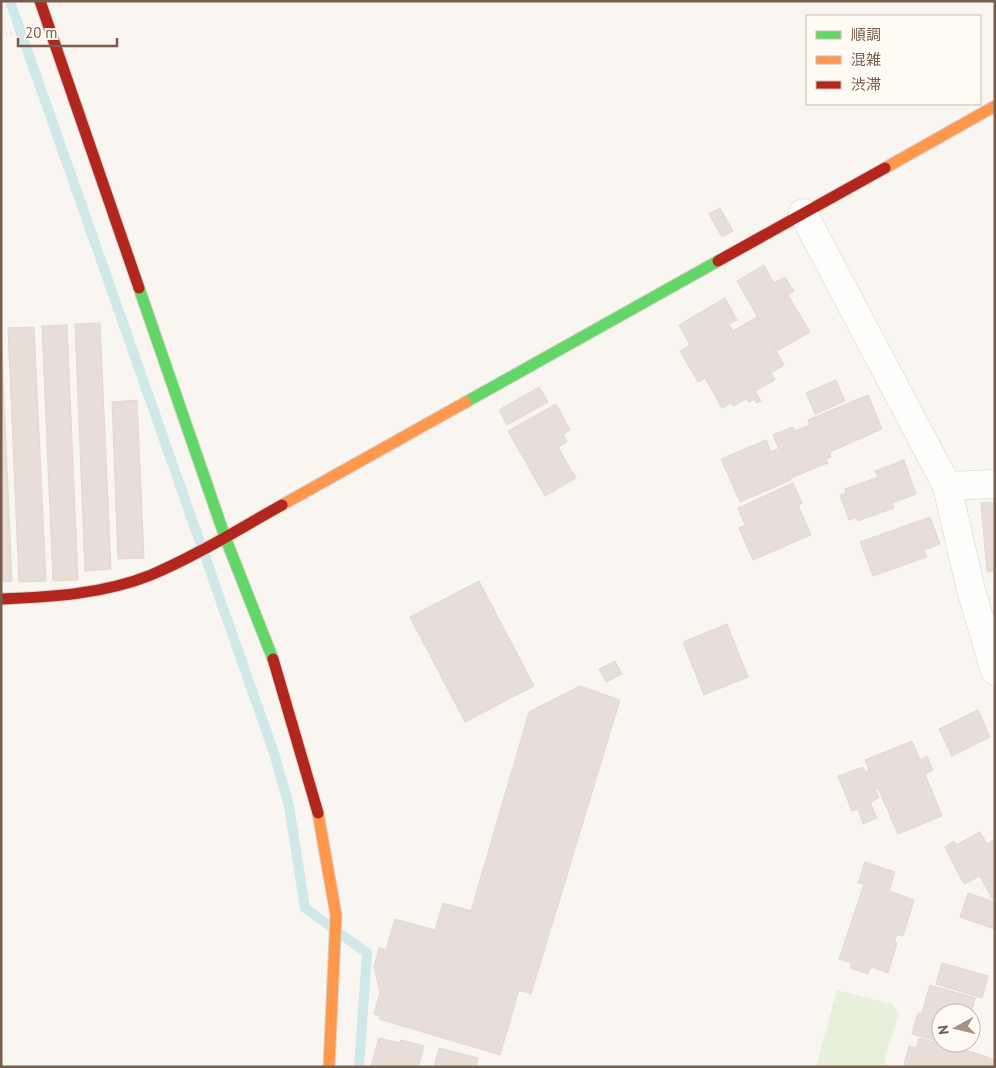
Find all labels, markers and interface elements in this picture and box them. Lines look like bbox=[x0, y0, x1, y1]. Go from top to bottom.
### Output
scale bar bbox=[18, 15, 116, 47]
legend bbox=[806, 15, 981, 105]
text: 20 m bbox=[25, 23, 58, 42]
text: 順調 bbox=[851, 25, 881, 44]
text: 混雑 bbox=[851, 50, 881, 69]
text: 渋滞 bbox=[851, 75, 881, 94]
north arrow bbox=[931, 1003, 981, 1053]
text: N bbox=[934, 1024, 953, 1036]

